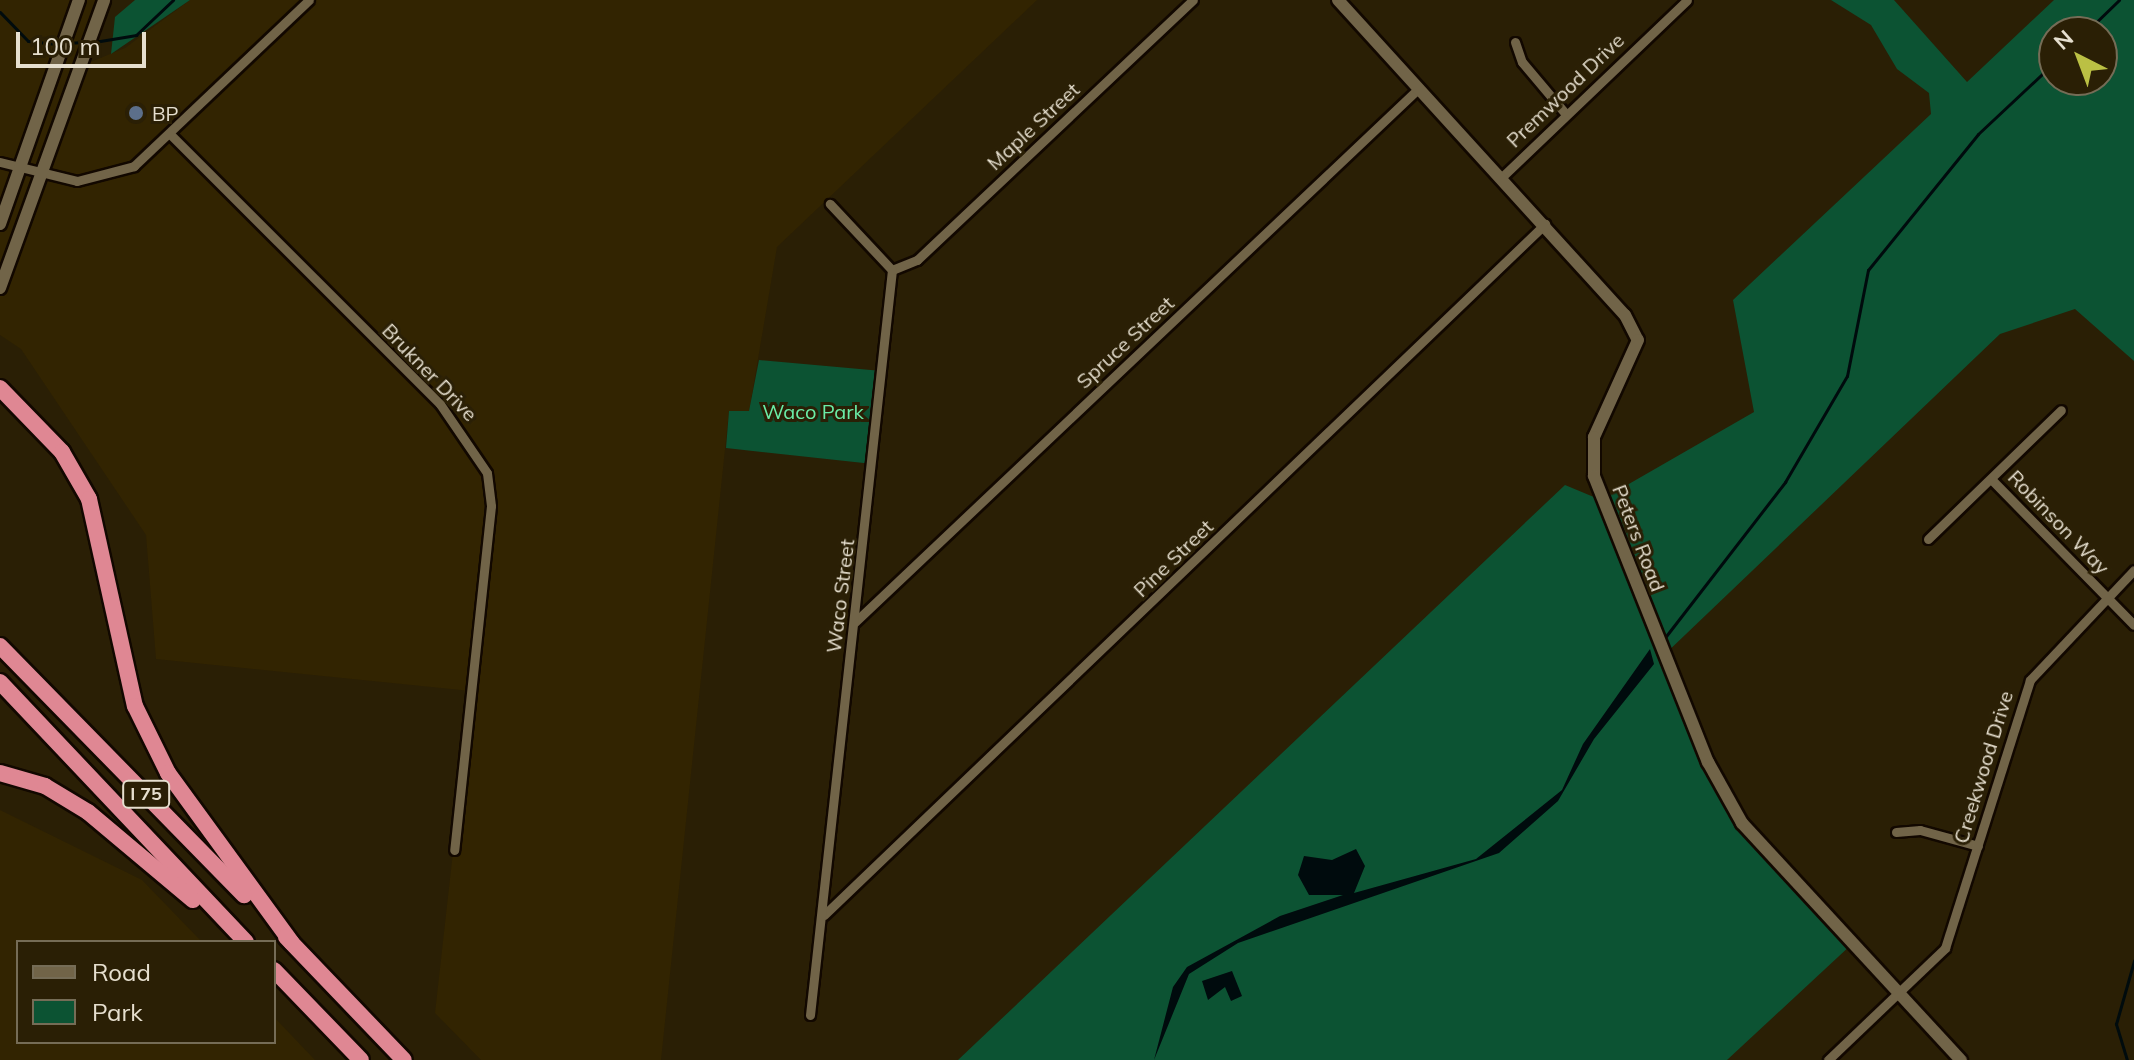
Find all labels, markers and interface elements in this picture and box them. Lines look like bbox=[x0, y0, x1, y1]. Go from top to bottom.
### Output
scale bar bbox=[20, 16, 150, 66]
north arrow bbox=[2038, 16, 2118, 96]
text: N bbox=[2048, 24, 2079, 56]
street label: Premwood Drive bbox=[1501, 28, 1629, 152]
text: 100 m bbox=[30, 31, 101, 61]
street label: Maple Street bbox=[982, 77, 1084, 175]
place label: BP bbox=[152, 101, 179, 125]
marker: BP bbox=[127, 104, 145, 122]
street label: Spruce Street bbox=[1071, 291, 1179, 393]
street label: Brukner Drive bbox=[378, 318, 482, 426]
park label: Waco Park bbox=[762, 399, 864, 423]
street label: Robinson Way bbox=[2003, 465, 2115, 579]
street label: Peters Road bbox=[1608, 481, 1670, 595]
street label: Pine Street bbox=[1128, 514, 1218, 602]
street label: Waco Street bbox=[821, 538, 859, 654]
street label: Creekwood Drive bbox=[1948, 688, 2018, 846]
road number: I 75 bbox=[122, 780, 170, 808]
legend bbox=[16, 940, 276, 1044]
text: Road bbox=[92, 957, 151, 987]
text: Park bbox=[92, 997, 143, 1027]

